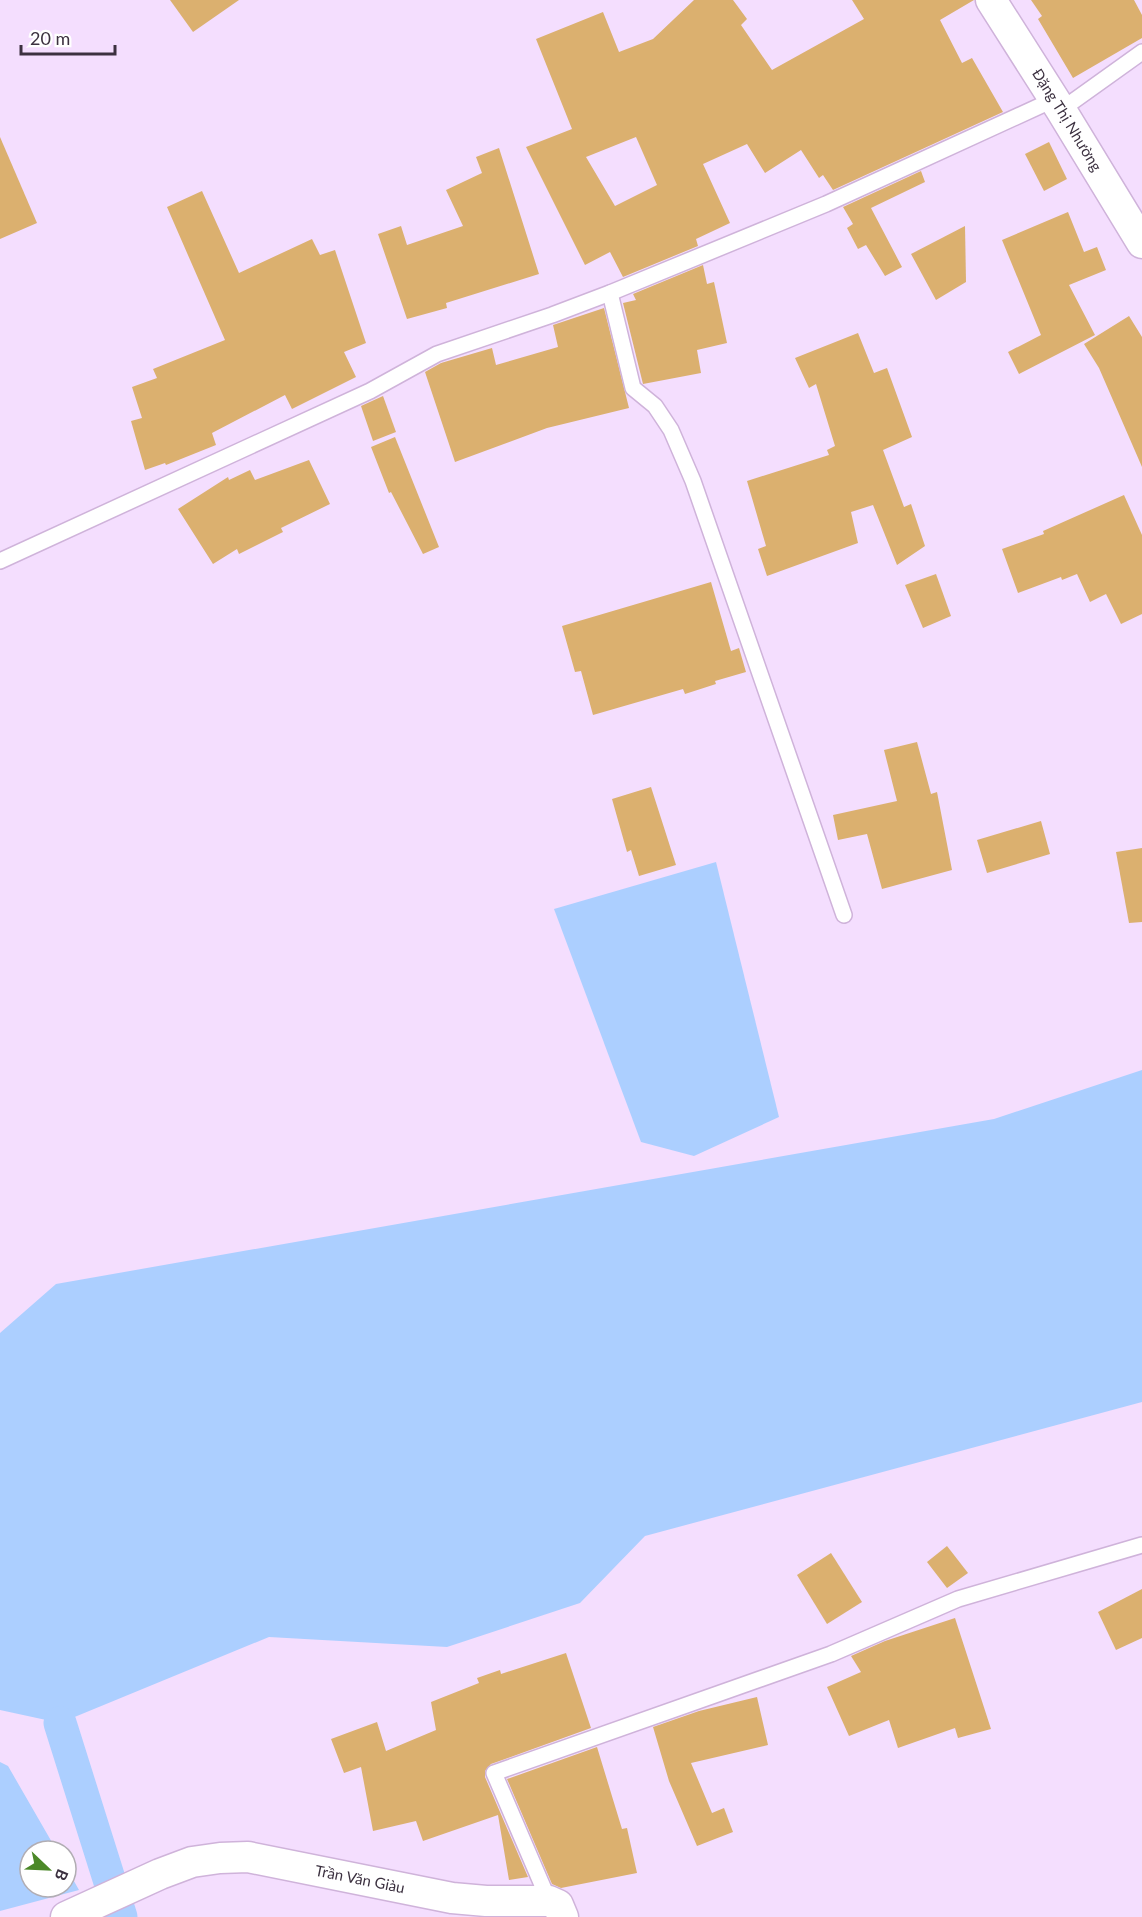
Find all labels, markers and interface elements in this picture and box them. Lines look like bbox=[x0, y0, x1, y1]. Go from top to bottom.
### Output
scale bar bbox=[21, 18, 116, 56]
text: 20 m bbox=[30, 27, 70, 49]
street label: Đặng Thị Nhường bbox=[1029, 65, 1106, 174]
north arrow bbox=[18, 1839, 78, 1899]
street label: Trần Văn Giàu bbox=[314, 1861, 406, 1896]
text: B bbox=[51, 1866, 73, 1884]

